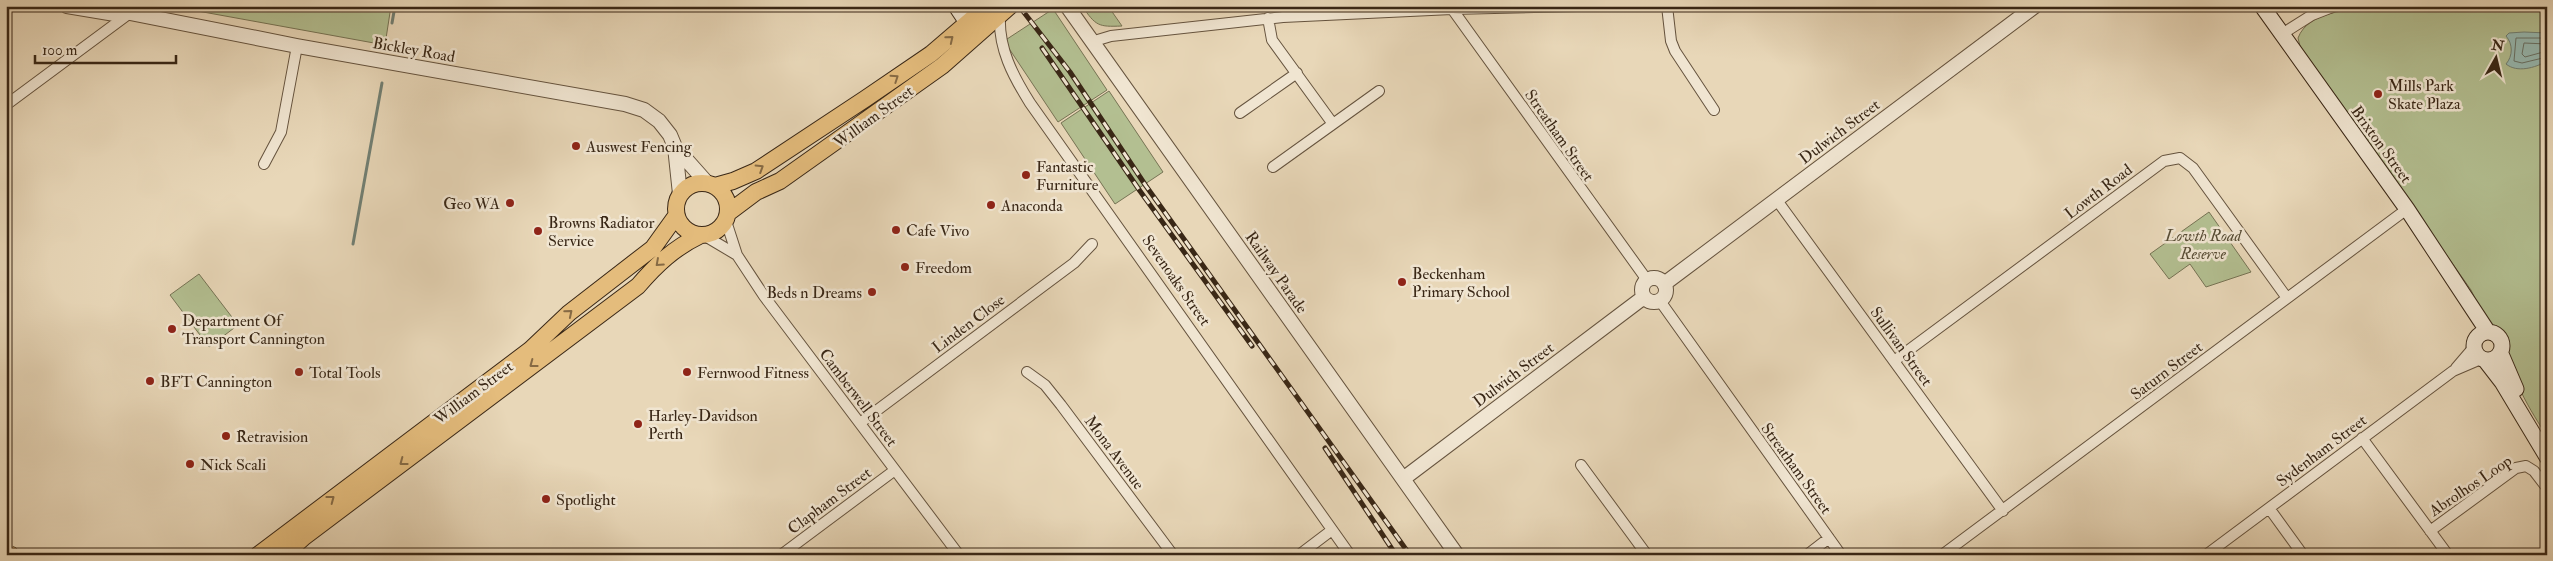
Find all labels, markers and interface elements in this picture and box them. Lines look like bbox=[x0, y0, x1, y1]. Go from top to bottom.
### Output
scale bar bbox=[35, 32, 176, 64]
north arrow bbox=[2470, 32, 2520, 82]
street label: Bickley Road bbox=[371, 33, 457, 67]
one-way arrow bbox=[944, 36, 953, 45]
text: N bbox=[2489, 36, 2506, 55]
text: 100 m bbox=[42, 41, 78, 60]
one-way arrow bbox=[890, 75, 899, 84]
place label: Mills Park Skate Plaza bbox=[2388, 76, 2461, 114]
street label: William Street bbox=[829, 81, 917, 153]
street label: Streatham Street bbox=[1520, 86, 1598, 185]
marker: Mills Park Skate Plaza bbox=[2372, 88, 2384, 100]
street label: Dulwich Street bbox=[1795, 95, 1884, 169]
street label: Brixton Street bbox=[2346, 102, 2416, 187]
place label: Auswest Fencing bbox=[585, 137, 693, 157]
marker: Auswest Fencing bbox=[570, 140, 582, 152]
place label: Fantastic Furniture bbox=[1036, 157, 1099, 195]
street label: Lowth Road bbox=[2061, 160, 2136, 224]
one-way arrow bbox=[754, 164, 763, 174]
marker: Fantastic Furniture bbox=[1020, 169, 1032, 181]
place label: Geo WA bbox=[443, 194, 500, 214]
place label: Anaconda bbox=[1000, 196, 1063, 216]
marker: Geo WA bbox=[504, 197, 516, 209]
marker: Anaconda bbox=[985, 199, 997, 211]
place label: Browns Radiator Service bbox=[548, 213, 654, 251]
place label: Cafe Vivo bbox=[906, 221, 970, 241]
marker: Cafe Vivo bbox=[890, 224, 902, 236]
marker: Browns Radiator Service bbox=[532, 225, 544, 237]
park label: Lowth Road Reserve bbox=[2164, 226, 2242, 264]
street label: Railway Parade bbox=[1241, 228, 1312, 318]
street label: Sevenoaks Street bbox=[1137, 231, 1215, 330]
one-way arrow bbox=[656, 257, 665, 266]
place label: Freedom bbox=[915, 258, 973, 278]
marker: Freedom bbox=[899, 261, 911, 273]
place label: Beckenham Primary School bbox=[1412, 264, 1510, 302]
marker: Beckenham Primary School bbox=[1396, 276, 1408, 288]
place label: Beds n Dreams bbox=[766, 283, 862, 303]
marker: Beds n Dreams bbox=[866, 286, 878, 298]
street label: Linden Close bbox=[928, 290, 1009, 358]
street label: Sullivan Street bbox=[1866, 303, 1937, 390]
place label: Department Of Transport Cannington bbox=[182, 311, 325, 350]
one-way arrow bbox=[563, 311, 572, 319]
marker: Department Of Transport Cannington bbox=[166, 323, 178, 335]
street label: Saturn Street bbox=[2127, 337, 2207, 404]
street label: Dulwich Street bbox=[1469, 338, 1558, 412]
street label: Camberwell Street bbox=[815, 345, 902, 451]
street label: William Street bbox=[429, 357, 517, 430]
one-way arrow bbox=[529, 358, 539, 367]
place label: Total Tools bbox=[309, 363, 380, 383]
place label: Fernwood Fitness bbox=[697, 363, 809, 383]
marker: Total Tools bbox=[293, 366, 305, 378]
marker: Fernwood Fitness bbox=[681, 366, 693, 378]
place label: BFT Cannington bbox=[160, 372, 272, 392]
marker: BFT Cannington bbox=[144, 375, 156, 387]
place label: Harley-Davidson Perth bbox=[648, 406, 758, 444]
street label: Sydenham Street bbox=[2273, 410, 2371, 491]
street label: Mona Avenue bbox=[1080, 412, 1149, 494]
marker: Harley-Davidson Perth bbox=[632, 418, 644, 430]
street label: Streatham Street bbox=[1756, 419, 1836, 518]
place label: Retravision bbox=[236, 427, 308, 447]
marker: Retravision bbox=[220, 430, 232, 442]
street label: Abrolhos Loop bbox=[2424, 451, 2516, 522]
place label: Nick Scali bbox=[200, 455, 266, 475]
one-way arrow bbox=[400, 457, 409, 465]
marker: Nick Scali bbox=[184, 458, 196, 470]
street label: Clapham Street bbox=[784, 463, 876, 540]
place label: Spotlight bbox=[556, 490, 616, 511]
marker: Spotlight bbox=[540, 493, 552, 505]
one-way arrow bbox=[325, 497, 334, 505]

